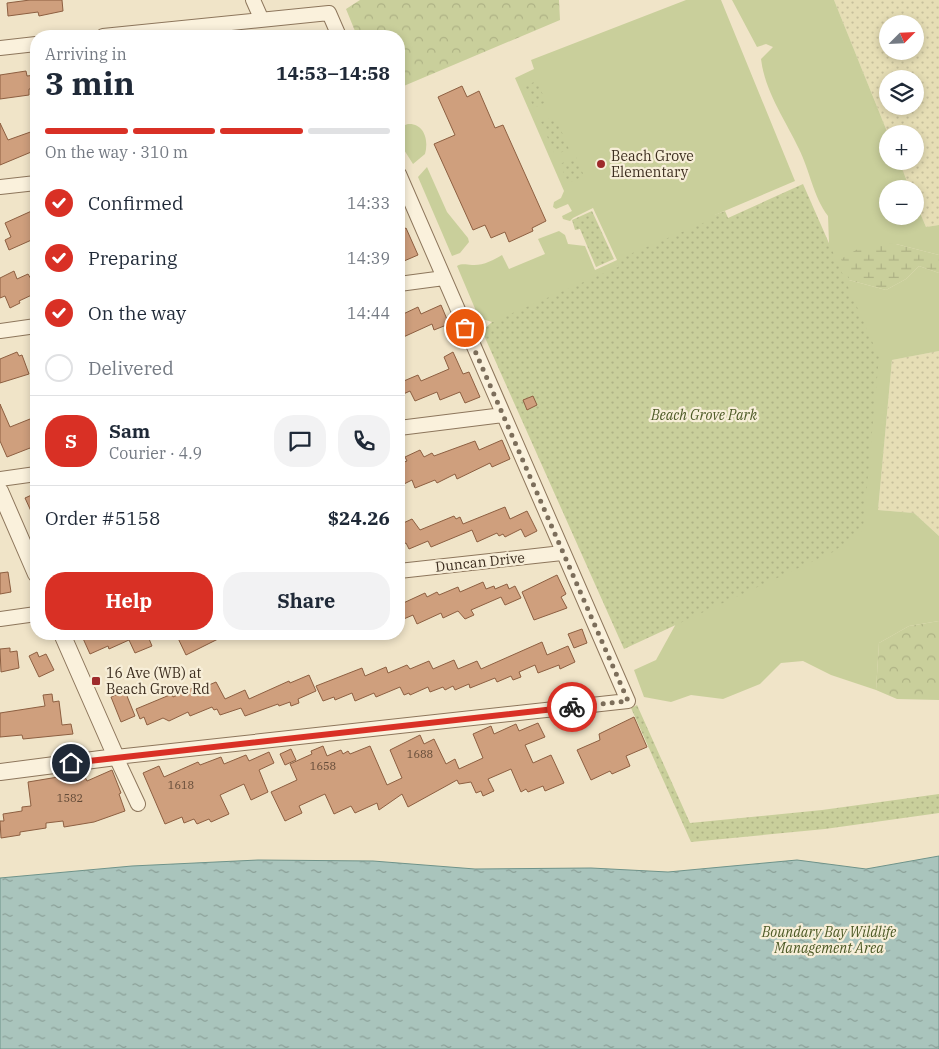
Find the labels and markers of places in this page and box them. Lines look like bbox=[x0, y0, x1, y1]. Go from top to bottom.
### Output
place label: Beach Grove Elementary bbox=[611, 147, 694, 181]
marker: Beach Grove Elementary bbox=[595, 158, 607, 170]
pin bbox=[444, 307, 486, 349]
place label: 16 Ave (WB) at Beach Grove Rd bbox=[106, 664, 210, 698]
marker: 16 Ave (WB) at Beach Grove Rd bbox=[90, 675, 102, 687]
pin bbox=[50, 742, 92, 784]

